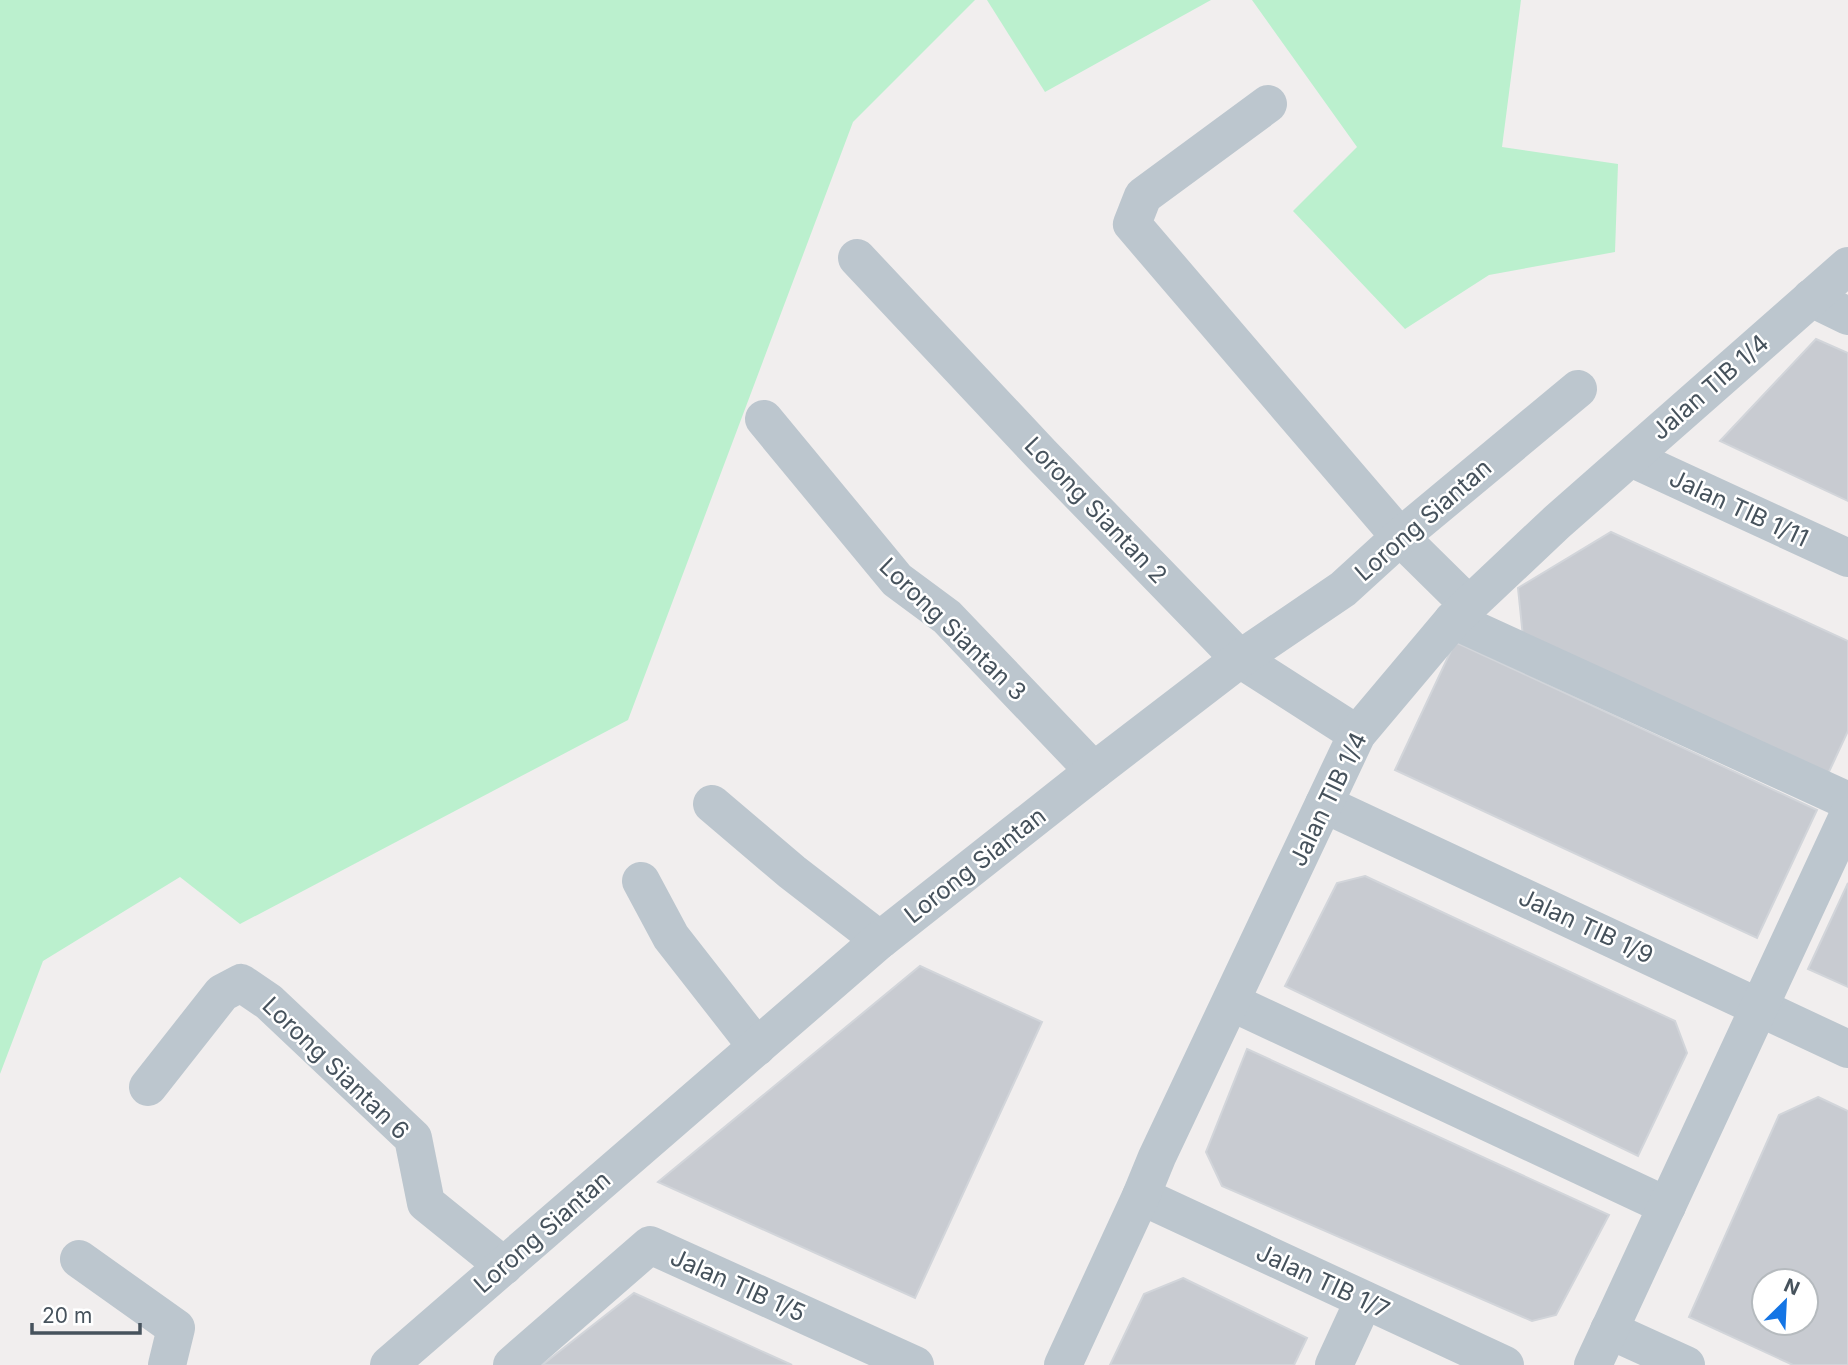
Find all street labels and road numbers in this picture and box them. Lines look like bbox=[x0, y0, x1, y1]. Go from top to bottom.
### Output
street label: Jalan TIB 1/4 bbox=[1646, 328, 1774, 446]
street label: Lorong Siantan 2 bbox=[1019, 431, 1173, 589]
street label: Lorong Siantan bbox=[1349, 453, 1497, 587]
street label: Jalan TIB 1/11 bbox=[1665, 463, 1813, 553]
street label: Lorong Siantan 3 bbox=[874, 552, 1032, 706]
street label: Jalan TIB 1/4 bbox=[1283, 727, 1373, 871]
street label: Lorong Siantan bbox=[899, 801, 1051, 929]
street label: Jalan TIB 1/9 bbox=[1514, 882, 1658, 970]
street label: Lorong Siantan 6 bbox=[257, 991, 415, 1145]
street label: Lorong Siantan bbox=[468, 1165, 616, 1299]
street label: Jalan TIB 1/7 bbox=[1252, 1237, 1394, 1325]
street label: Jalan TIB 1/5 bbox=[666, 1242, 810, 1328]

